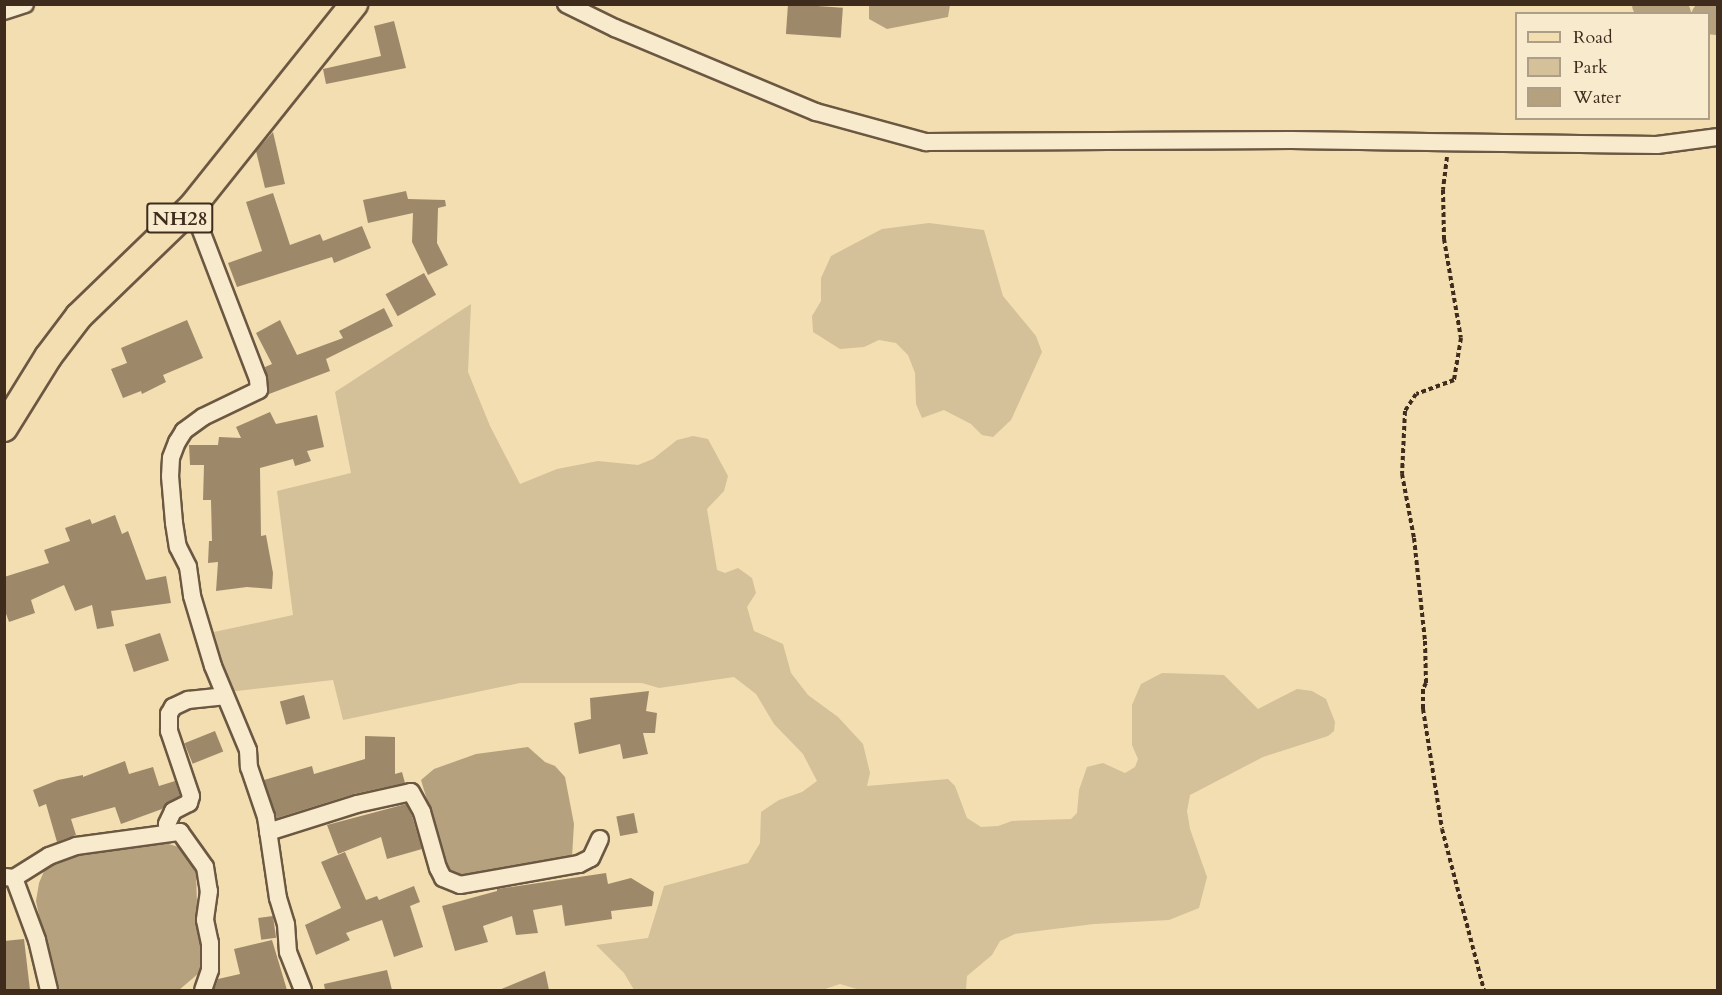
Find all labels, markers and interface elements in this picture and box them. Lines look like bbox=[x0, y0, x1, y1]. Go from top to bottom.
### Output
legend bbox=[1515, 12, 1710, 120]
text: Road bbox=[1573, 25, 1613, 50]
text: Park bbox=[1573, 55, 1608, 80]
text: Water bbox=[1573, 85, 1621, 110]
road number: NH28 bbox=[146, 201, 214, 235]

